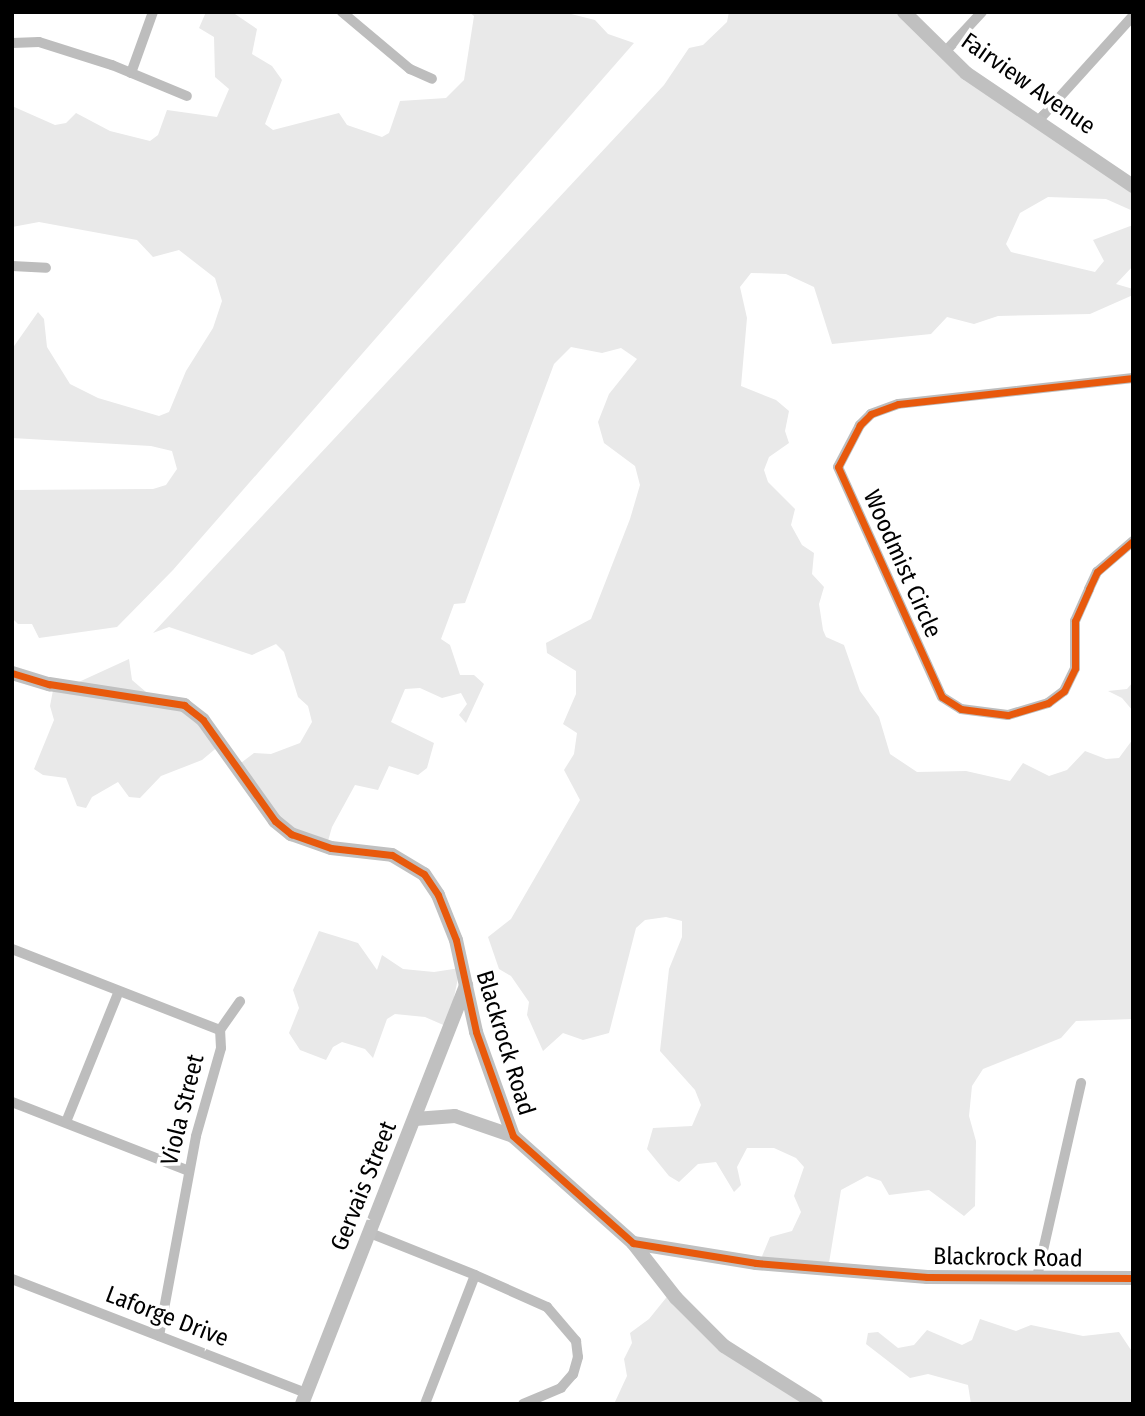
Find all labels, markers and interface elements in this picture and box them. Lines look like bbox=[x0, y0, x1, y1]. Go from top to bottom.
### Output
street label: Fairview Avenue bbox=[955, 27, 1101, 141]
street label: Woodmist Circle bbox=[857, 486, 947, 642]
street label: Blackrock Road bbox=[469, 967, 541, 1119]
street label: Viola Street bbox=[155, 1051, 211, 1169]
street label: Gervais Street bbox=[325, 1117, 403, 1255]
street label: Blackrock Road bbox=[933, 1242, 1083, 1274]
street label: Laforge Drive bbox=[102, 1280, 232, 1354]

